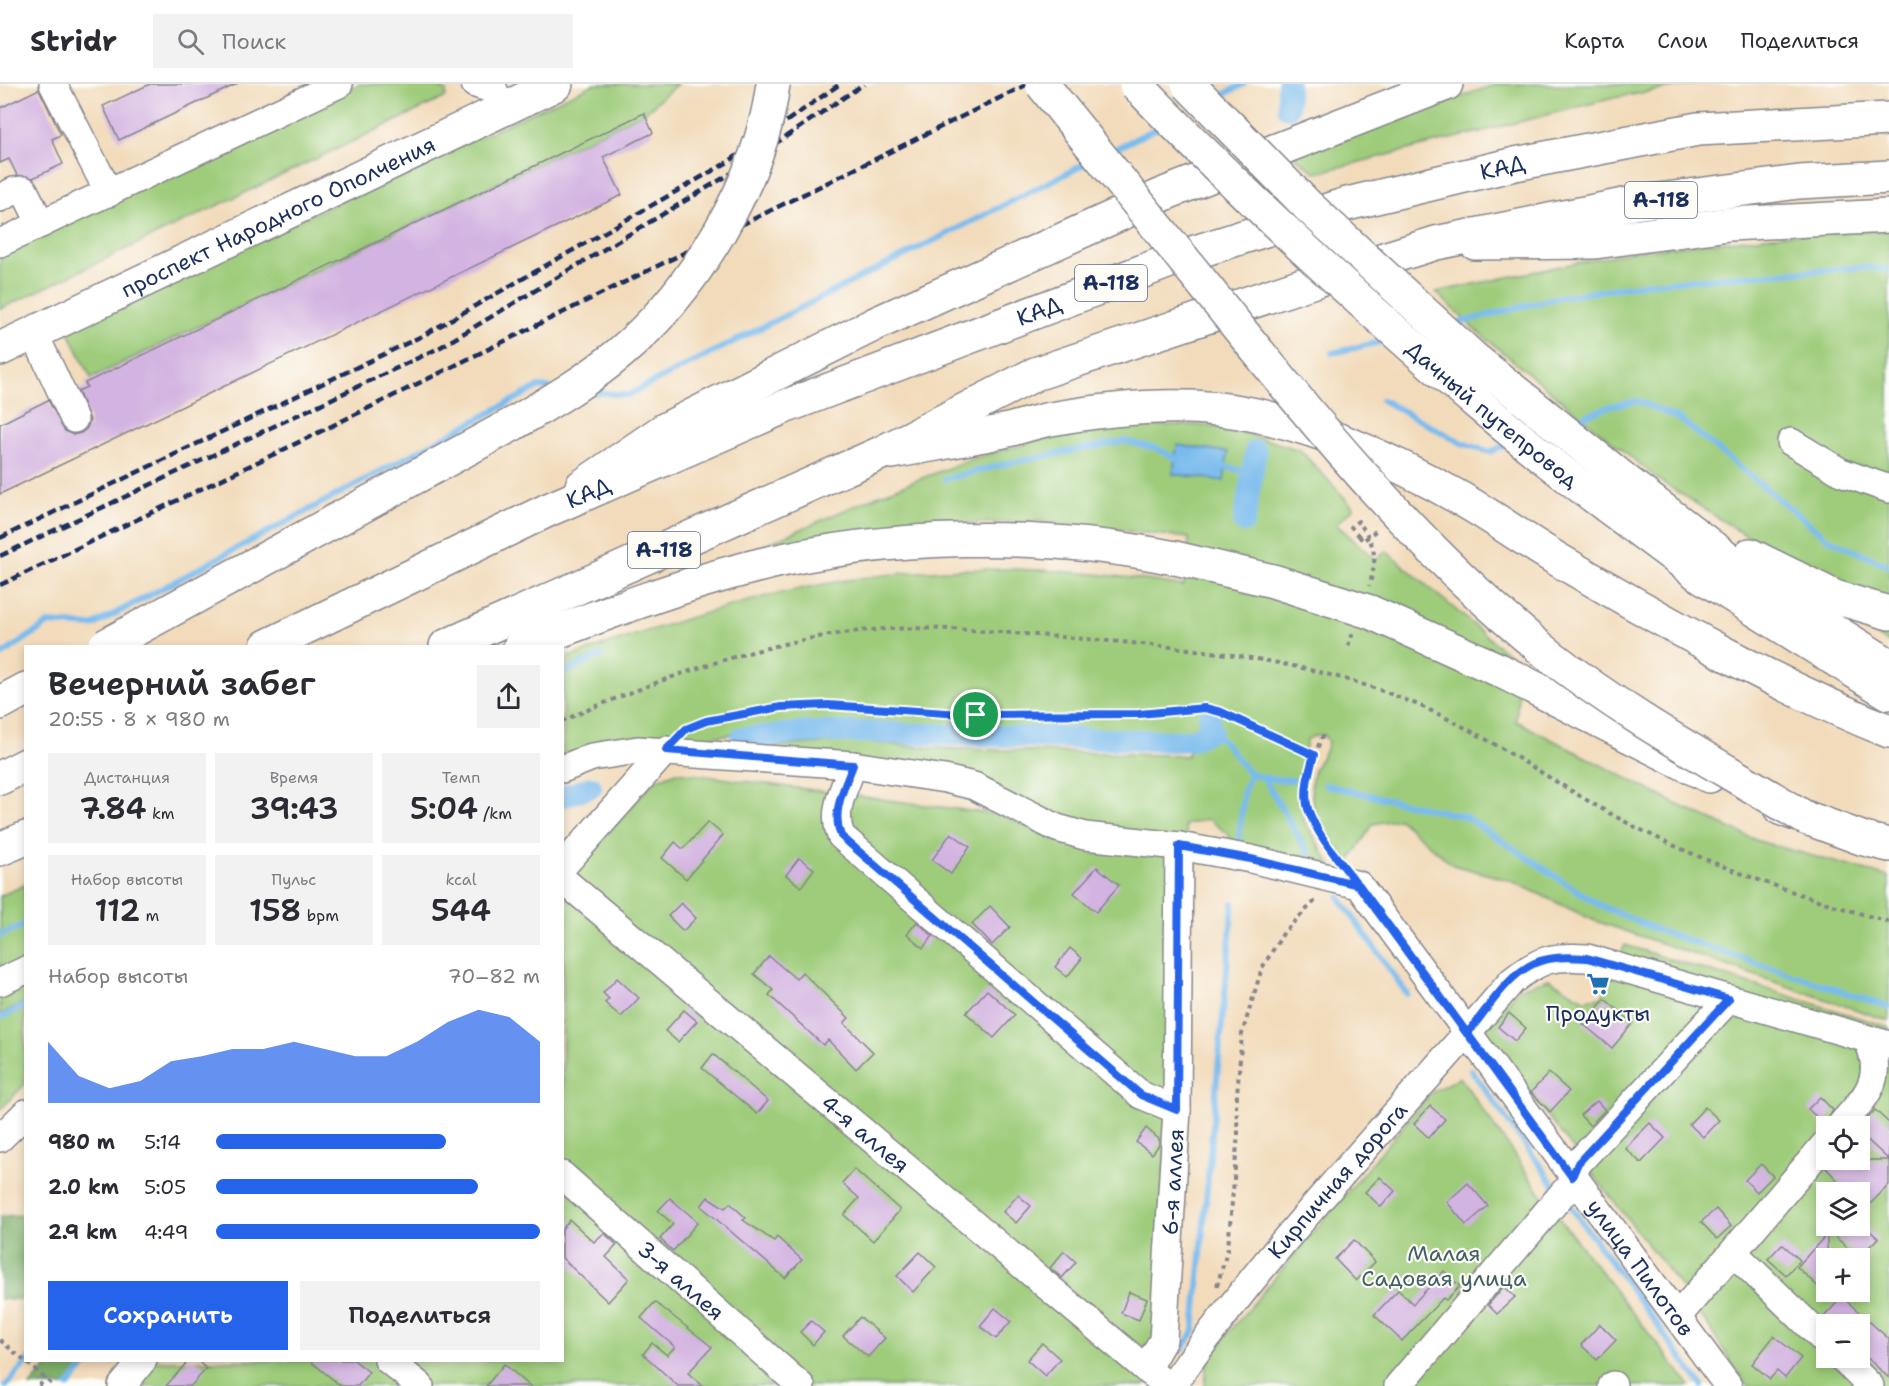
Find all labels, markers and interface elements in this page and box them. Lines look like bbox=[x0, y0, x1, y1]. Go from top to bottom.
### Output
search box bbox=[153, 14, 573, 68]
text: Stridr bbox=[30, 22, 117, 60]
icon: search bbox=[174, 25, 207, 58]
text: Поиск bbox=[222, 27, 286, 56]
text: Карта bbox=[1564, 27, 1624, 55]
text: Слои bbox=[1657, 27, 1708, 55]
text: Поделиться bbox=[1741, 27, 1859, 55]
street label: проспект Народного Ополчения bbox=[116, 130, 440, 304]
street label: КАД bbox=[1477, 148, 1528, 187]
road number: А-118 bbox=[1625, 182, 1697, 218]
road number: А-118 bbox=[1075, 265, 1147, 301]
street label: КАД bbox=[1012, 289, 1066, 333]
street label: Дачный путепровод bbox=[1400, 334, 1585, 495]
street label: КАД bbox=[562, 470, 615, 515]
road number: А-118 bbox=[628, 532, 700, 568]
text: Вечерний забег bbox=[48, 661, 316, 706]
button: share bbox=[477, 665, 540, 728]
pin bbox=[950, 689, 1001, 740]
icon: arrive bbox=[959, 698, 992, 731]
text: 20:55 · 8 × 980 m bbox=[48, 706, 230, 732]
text: Дистанция bbox=[84, 767, 170, 788]
text: Время bbox=[270, 767, 318, 788]
text: Темп bbox=[442, 767, 480, 788]
text: 7.84 bbox=[79, 788, 146, 829]
text: 39:43 bbox=[250, 788, 338, 829]
text: 5:04 bbox=[410, 788, 478, 829]
text: km bbox=[146, 803, 175, 824]
text: /km bbox=[478, 803, 512, 824]
text: Набор высоты bbox=[71, 869, 183, 890]
text: Пульс bbox=[272, 869, 316, 890]
text: kcal bbox=[445, 869, 477, 890]
text: 112 bbox=[95, 890, 140, 931]
text: 158 bbox=[249, 890, 301, 931]
text: 544 bbox=[431, 890, 491, 931]
text: m bbox=[140, 905, 159, 926]
text: bpm bbox=[301, 905, 339, 926]
text: Набор высоты bbox=[48, 963, 188, 989]
text: 70–82 m bbox=[448, 963, 540, 989]
supermarket icon: Продукты bbox=[1585, 971, 1611, 997]
place label: Продукты bbox=[1546, 999, 1650, 1028]
street label: 4-я аллея bbox=[815, 1088, 915, 1179]
street label: Кирпичная дорога bbox=[1261, 1096, 1414, 1265]
map controls bbox=[1816, 1116, 1870, 1368]
button: locate bbox=[1816, 1116, 1870, 1170]
street label: 6-я аллея bbox=[1155, 1128, 1191, 1236]
text: 980 m bbox=[48, 1129, 115, 1155]
text: 5:14 bbox=[144, 1129, 181, 1155]
text: 2.0 km bbox=[48, 1174, 119, 1200]
text: 5:05 bbox=[144, 1174, 186, 1200]
button: layers bbox=[1816, 1182, 1870, 1236]
street label: улица Пилотов bbox=[1580, 1193, 1700, 1342]
text: 2.9 km bbox=[48, 1219, 117, 1245]
text: 4:49 bbox=[144, 1219, 189, 1245]
street label: 3-я аллея bbox=[631, 1234, 730, 1327]
park label: Малая Садовая улица bbox=[1361, 1239, 1527, 1293]
button: + bbox=[1816, 1248, 1870, 1302]
button: Сохранить bbox=[48, 1281, 288, 1350]
button: Поделиться bbox=[300, 1281, 540, 1350]
button: − bbox=[1816, 1314, 1870, 1368]

